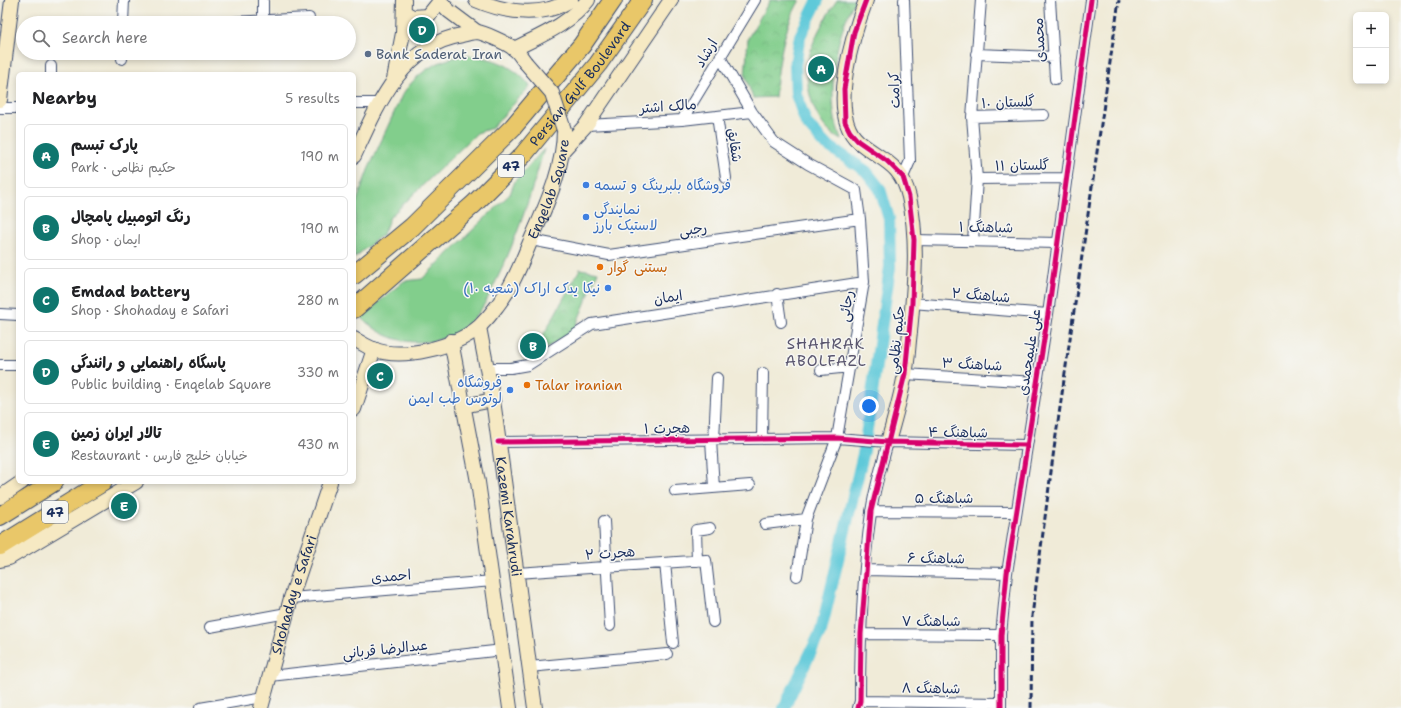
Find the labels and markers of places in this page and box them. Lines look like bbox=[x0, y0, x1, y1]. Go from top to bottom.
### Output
pin: D bbox=[409, 15, 435, 45]
place label: Bank Saderat Iran bbox=[376, 45, 503, 63]
marker: Bank Saderat Iran bbox=[363, 49, 373, 59]
pin: A bbox=[808, 54, 834, 84]
place label: فروشگاه بلبرینگ و تسمه bbox=[594, 176, 731, 194]
marker: فروشگاه بلبرینگ و تسمه bbox=[581, 180, 591, 190]
place label: نمایندگی لاستیک بارز bbox=[593, 200, 657, 234]
marker: نمایندگی لاستیک بارز bbox=[581, 212, 591, 222]
place label: بستنی گوار bbox=[607, 258, 668, 276]
marker: بستنی گوار bbox=[595, 262, 605, 272]
place label: نیکا یدک اراک (شعبه ۱۰) bbox=[463, 279, 600, 297]
marker: نیکا یدک اراک (شعبه ۱۰) bbox=[603, 283, 613, 293]
pin: B bbox=[520, 331, 546, 361]
pin: C bbox=[367, 361, 393, 391]
place label: فروشگاه لوتوس طب ایمن bbox=[408, 373, 502, 408]
place label: Talar iranian bbox=[535, 376, 623, 394]
marker: Talar iranian bbox=[522, 380, 532, 390]
marker: فروشگاه لوتوس طب ایمن bbox=[505, 385, 515, 395]
pin: E bbox=[111, 491, 137, 521]

